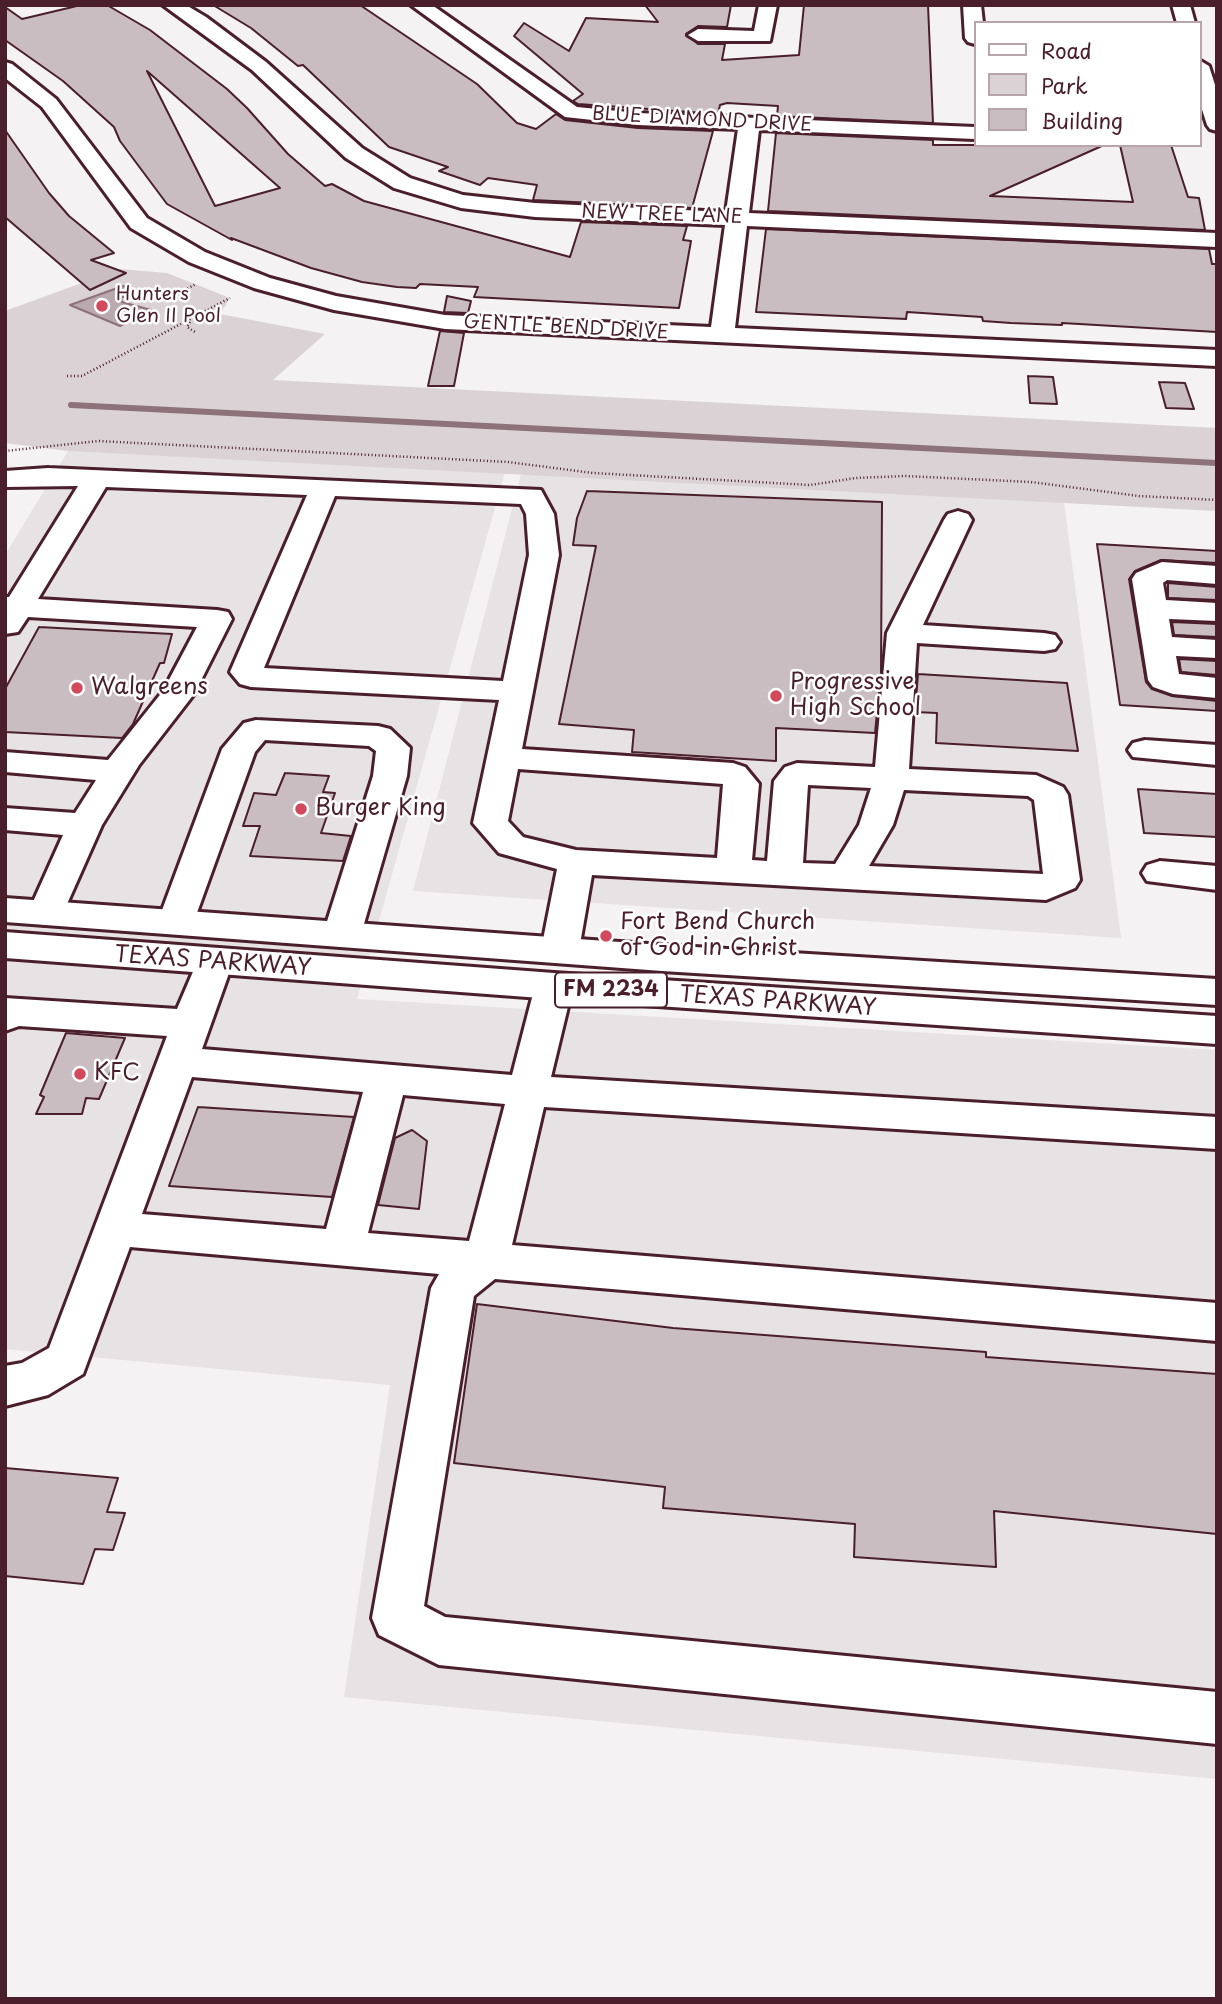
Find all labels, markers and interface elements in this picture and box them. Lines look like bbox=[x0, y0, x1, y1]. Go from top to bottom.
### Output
legend bbox=[974, 21, 1201, 147]
text: Road bbox=[1041, 34, 1092, 66]
text: Park bbox=[1041, 69, 1088, 101]
street label: BLUE DIAMOND DRIVE bbox=[591, 103, 813, 137]
text: Building bbox=[1041, 104, 1123, 136]
street label: NEW TREE LANE bbox=[581, 201, 743, 229]
place label: Hunters Glen II Pool bbox=[116, 284, 221, 328]
marker: Hunters Glen II Pool bbox=[94, 298, 110, 314]
street label: GENTLE BEND DRIVE bbox=[463, 311, 669, 345]
place label: Progressive High School bbox=[790, 669, 921, 723]
place label: Walgreens bbox=[91, 674, 208, 702]
marker: Walgreens bbox=[69, 680, 85, 696]
marker: Progressive High School bbox=[768, 688, 784, 704]
place label: Burger King bbox=[315, 795, 446, 823]
marker: Burger King bbox=[293, 801, 309, 817]
place label: Fort Bend Church of God in Christ bbox=[620, 909, 815, 963]
marker: Fort Bend Church of God in Christ bbox=[598, 928, 614, 944]
street label: TEXAS PARKWAY bbox=[114, 941, 312, 983]
road number: FM 2234 bbox=[555, 972, 667, 1007]
street label: TEXAS PARKWAY bbox=[679, 981, 877, 1023]
place label: KFC bbox=[94, 1060, 140, 1088]
marker: KFC bbox=[72, 1066, 88, 1082]

